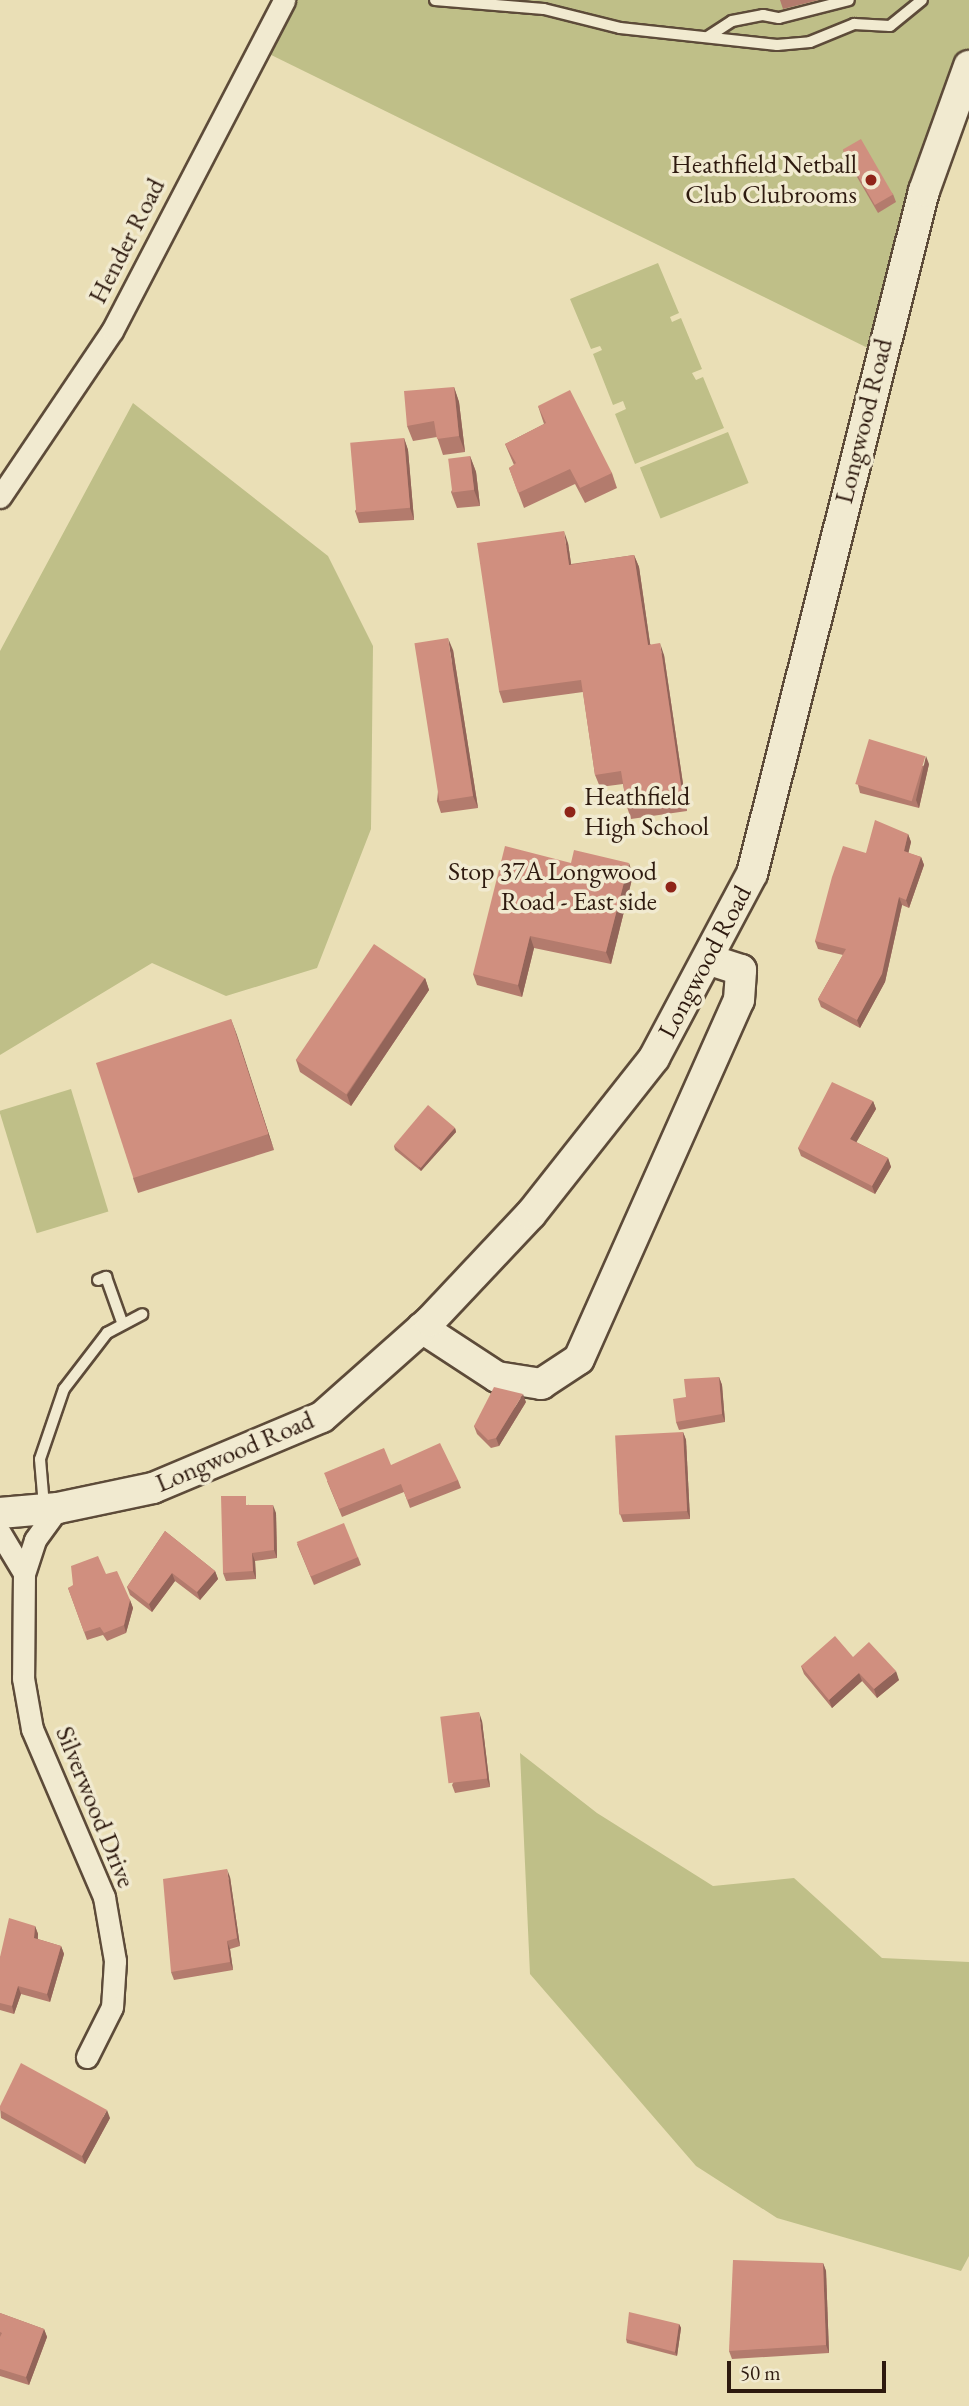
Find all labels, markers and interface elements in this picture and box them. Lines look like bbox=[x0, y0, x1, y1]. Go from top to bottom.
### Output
place label: Heathfield Netball Club Clubrooms bbox=[671, 149, 857, 210]
marker: Heathfield Netball Club Clubrooms bbox=[863, 172, 879, 188]
street label: Hender Road bbox=[82, 173, 172, 309]
street label: Longwood Road bbox=[828, 335, 900, 507]
place label: Heathfield High School bbox=[584, 781, 709, 842]
marker: Heathfield High School bbox=[562, 804, 578, 820]
place label: Stop 37A Longwood Road - East side bbox=[448, 856, 657, 917]
marker: Stop 37A Longwood Road - East side bbox=[663, 879, 679, 895]
street label: Longwood Road bbox=[652, 880, 758, 1044]
street label: Longwood Road bbox=[151, 1405, 319, 1499]
street label: Silverwood Drive bbox=[48, 1722, 142, 1892]
scale bar bbox=[731, 2346, 890, 2390]
text: 50 m bbox=[740, 2359, 781, 2386]

